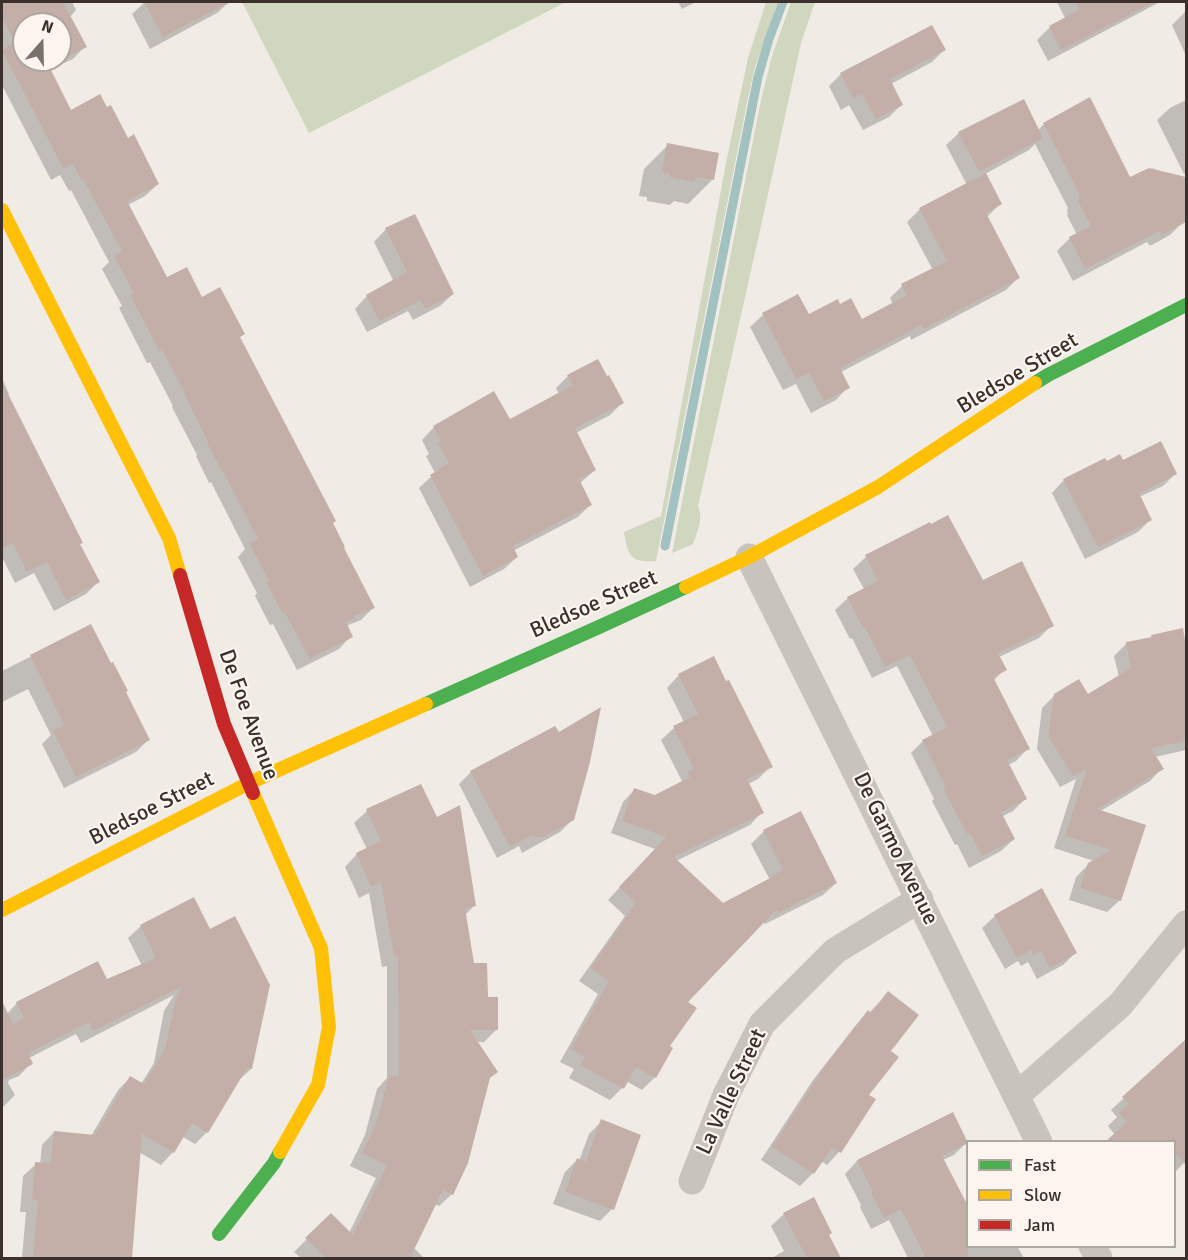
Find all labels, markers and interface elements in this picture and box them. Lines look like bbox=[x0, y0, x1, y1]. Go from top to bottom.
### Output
north arrow bbox=[12, 12, 72, 72]
text: N bbox=[39, 16, 56, 38]
street label: Bledsoe Street bbox=[953, 328, 1083, 420]
street label: Bledsoe Street bbox=[526, 565, 662, 645]
street label: De Foe Avenue bbox=[212, 646, 284, 784]
street label: Bledsoe Street bbox=[85, 766, 219, 852]
street label: De Garmo Avenue bbox=[847, 769, 943, 929]
street label: La Valle Street bbox=[691, 1025, 773, 1159]
legend bbox=[966, 1140, 1176, 1248]
text: Fast bbox=[1024, 1154, 1056, 1176]
text: Slow bbox=[1024, 1184, 1061, 1206]
text: Jam bbox=[1024, 1214, 1055, 1236]

